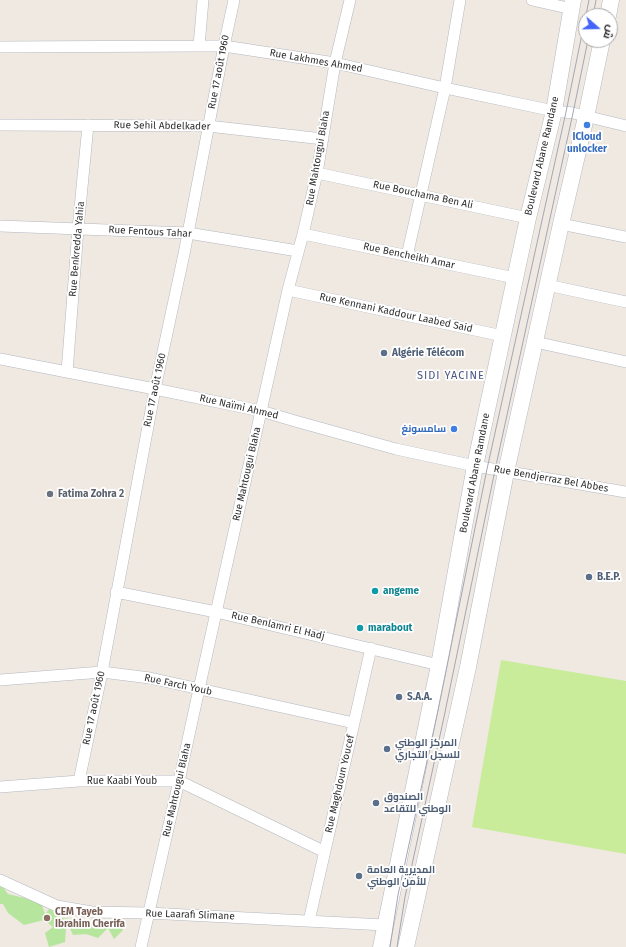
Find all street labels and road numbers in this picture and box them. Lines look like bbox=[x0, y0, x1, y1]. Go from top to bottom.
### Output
street label: Rue 17 août 1960 bbox=[206, 34, 232, 110]
street label: Rue Lakhmes Ahmed bbox=[269, 47, 363, 75]
street label: Boulevard Abane Ramdane bbox=[522, 95, 562, 217]
street label: Rue Mahtougui Blaha bbox=[304, 110, 332, 206]
street label: Rue Sehil Abdelkader bbox=[113, 119, 211, 133]
street label: Rue Bouchama Ben Ali bbox=[372, 179, 474, 211]
street label: Rue Benkredda Yahia bbox=[67, 201, 87, 297]
street label: Rue Fentous Tahar bbox=[108, 224, 192, 240]
street label: Rue Bencheikh Amar bbox=[362, 240, 456, 272]
street label: Rue Kennani Kaddour Laabed Said bbox=[318, 291, 474, 335]
street label: Rue 17 août 1960 bbox=[141, 352, 169, 428]
street label: Rue Naïmi Ahmed bbox=[198, 392, 280, 422]
street label: Boulevard Abane Ramdane bbox=[457, 412, 493, 534]
street label: Rue Mahtougui Blaha bbox=[230, 426, 264, 522]
street label: Rue Bendjerraz Bel Abbes bbox=[493, 463, 609, 495]
street label: Rue Benlamri El Hadj bbox=[230, 609, 326, 643]
street label: Rue 17 août 1960 bbox=[80, 670, 108, 746]
street label: Rue Farch Youb bbox=[143, 672, 213, 698]
street label: Rue Maghdoun Youcef bbox=[323, 734, 357, 834]
street label: Rue Mahtougui Blaha bbox=[160, 742, 194, 838]
street label: Rue Kaabi Youb bbox=[87, 775, 157, 787]
street label: Rue Laarafi Slimane bbox=[145, 907, 235, 923]

